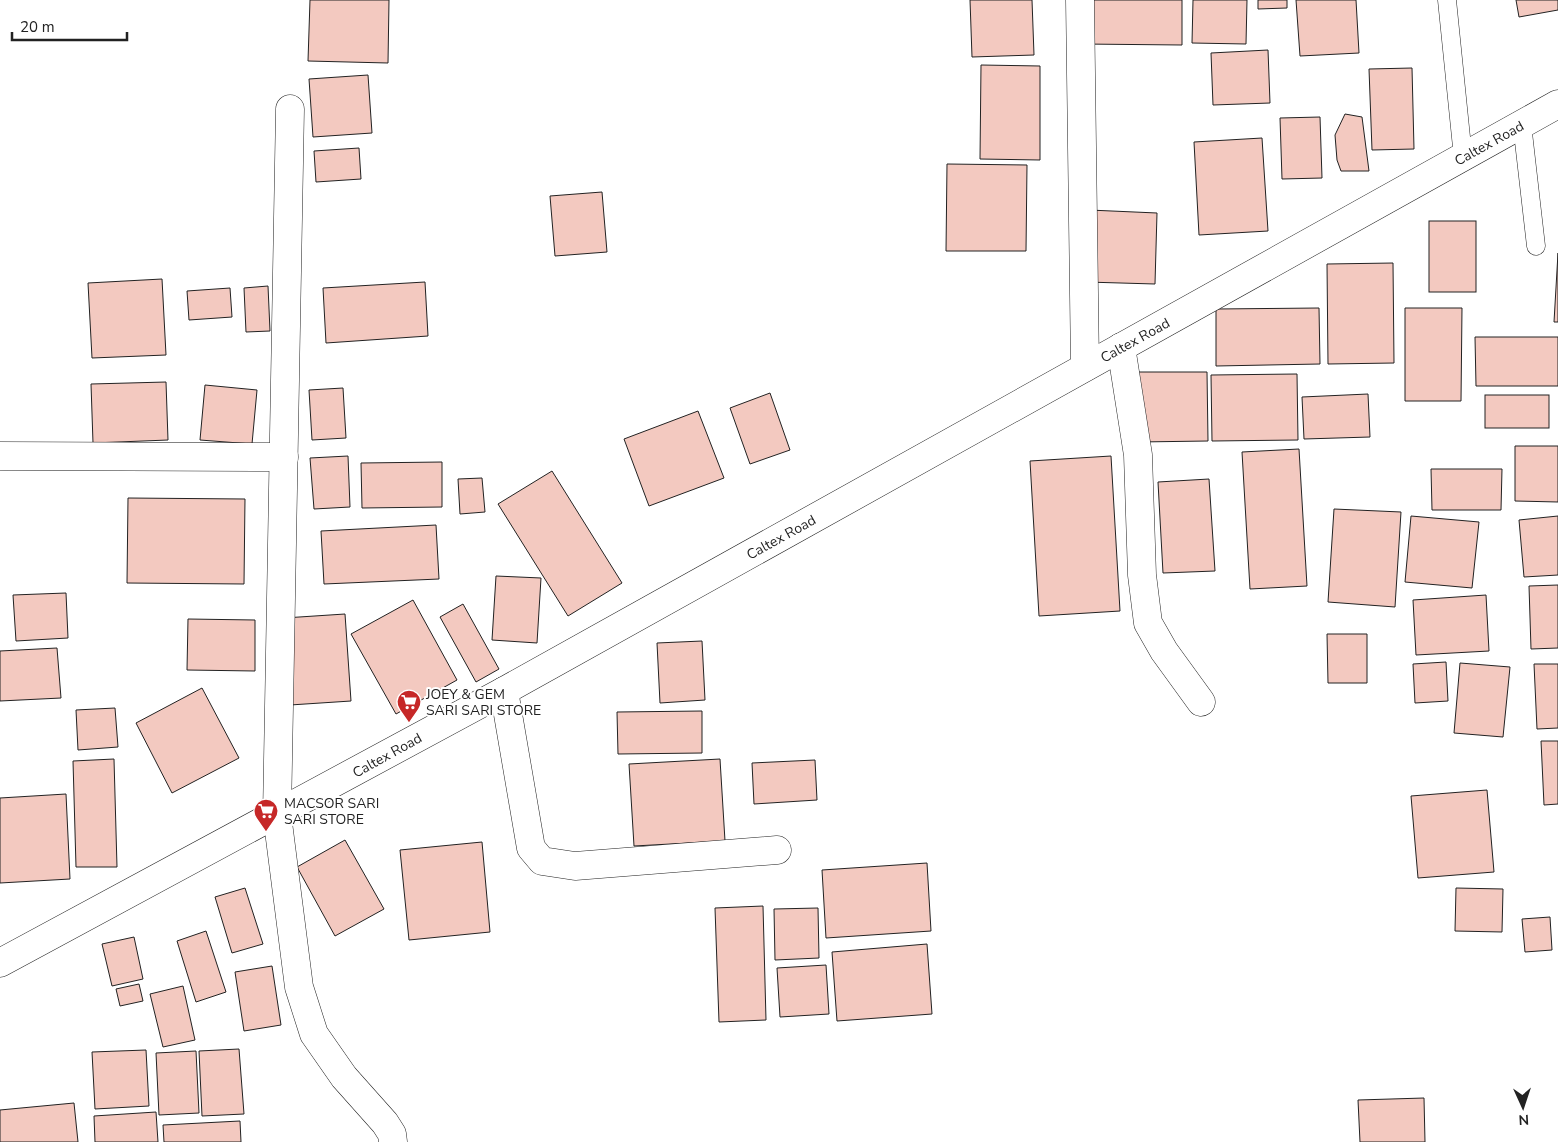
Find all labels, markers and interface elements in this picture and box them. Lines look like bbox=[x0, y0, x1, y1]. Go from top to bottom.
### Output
scale bar bbox=[12, 10, 128, 42]
text: 20 m bbox=[20, 17, 55, 37]
street label: Caltex Road bbox=[1451, 117, 1527, 170]
street label: Caltex Road bbox=[1097, 314, 1173, 367]
street label: Caltex Road bbox=[743, 511, 819, 564]
place label: JOEY & GEM SARI SARI STORE bbox=[425, 685, 541, 720]
supermarket icon: JOEY & GEM SARI SARI STORE bbox=[396, 689, 422, 723]
street label: Caltex Road bbox=[349, 729, 425, 782]
place label: MACSOR SARI SARI STORE bbox=[284, 794, 379, 829]
supermarket icon: MACSOR SARI SARI STORE bbox=[253, 798, 279, 832]
north arrow bbox=[1498, 1082, 1548, 1132]
text: N bbox=[1518, 1110, 1529, 1129]

